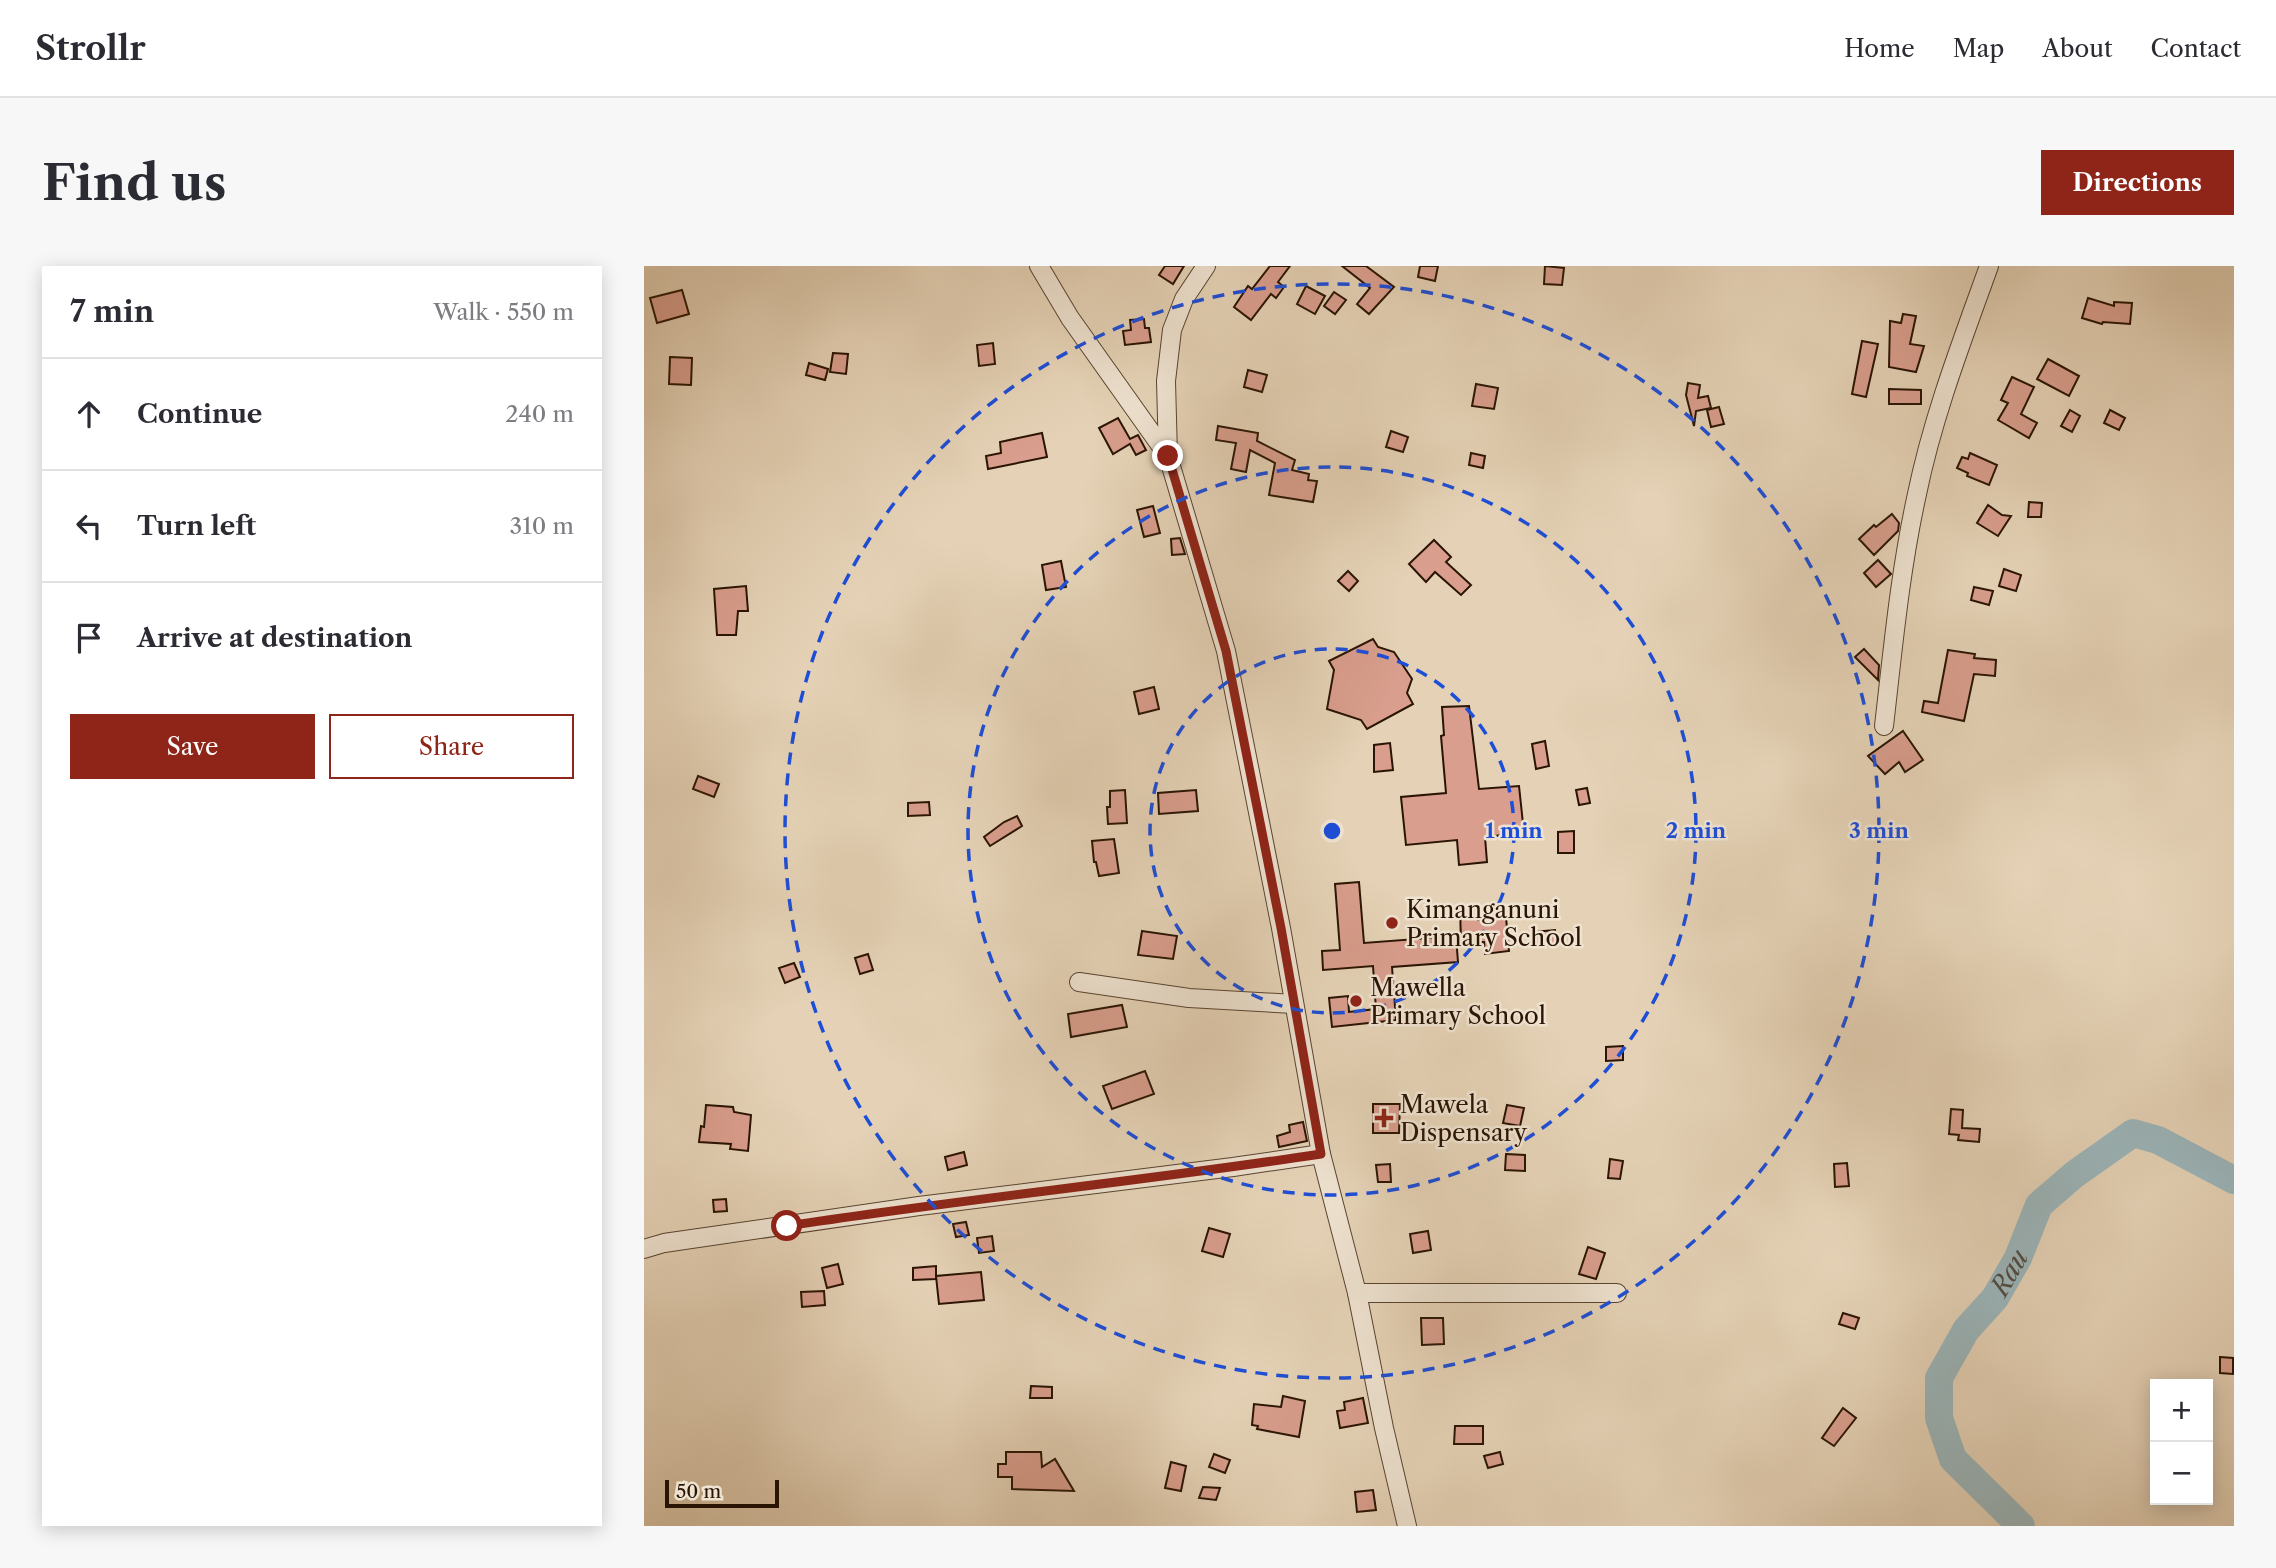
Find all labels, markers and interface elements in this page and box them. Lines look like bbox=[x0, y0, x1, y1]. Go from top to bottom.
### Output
text: Strollr bbox=[35, 28, 146, 69]
text: Home bbox=[1844, 34, 1915, 63]
text: Map bbox=[1953, 34, 2004, 63]
text: About bbox=[2042, 34, 2113, 63]
text: Contact bbox=[2151, 34, 2241, 63]
button: Directions bbox=[2041, 150, 2234, 215]
text: Find us bbox=[42, 152, 226, 213]
text: 7 min bbox=[70, 293, 154, 330]
text: Walk · 550 m bbox=[433, 298, 574, 326]
icon: ahead bbox=[70, 395, 108, 433]
text: Continue bbox=[137, 398, 262, 430]
text: 240 m bbox=[505, 400, 574, 428]
route end bbox=[1152, 440, 1183, 471]
icon: left bbox=[70, 507, 108, 545]
text: Turn left bbox=[137, 510, 256, 542]
text: 310 m bbox=[510, 512, 574, 540]
icon: arrive bbox=[70, 619, 108, 657]
text: Arrive at destination bbox=[137, 622, 412, 654]
button: Save bbox=[70, 714, 315, 779]
button: Share bbox=[329, 714, 574, 779]
text: 1 min bbox=[1485, 818, 1543, 843]
text: 2 min bbox=[1666, 818, 1727, 843]
text: 3 min bbox=[1849, 818, 1910, 843]
centre of rings bbox=[1320, 819, 1344, 843]
place label: Kimanganuni Primary School bbox=[1406, 895, 1582, 952]
marker: Kimanganuni Primary School bbox=[1384, 915, 1400, 931]
place label: Mawella Primary School bbox=[1370, 973, 1546, 1030]
marker: Mawella Primary School bbox=[1348, 993, 1364, 1009]
place label: Mawela Dispensary bbox=[1400, 1090, 1528, 1147]
marker: Mawela Dispensary bbox=[1374, 1108, 1394, 1128]
route start bbox=[771, 1210, 802, 1241]
water label: Rau bbox=[1983, 1243, 2036, 1303]
map controls bbox=[2150, 1379, 2213, 1505]
button: + bbox=[2150, 1379, 2213, 1442]
button: − bbox=[2150, 1442, 2213, 1505]
scale bar bbox=[665, 1477, 779, 1509]
text: 50 m bbox=[676, 1480, 721, 1503]

